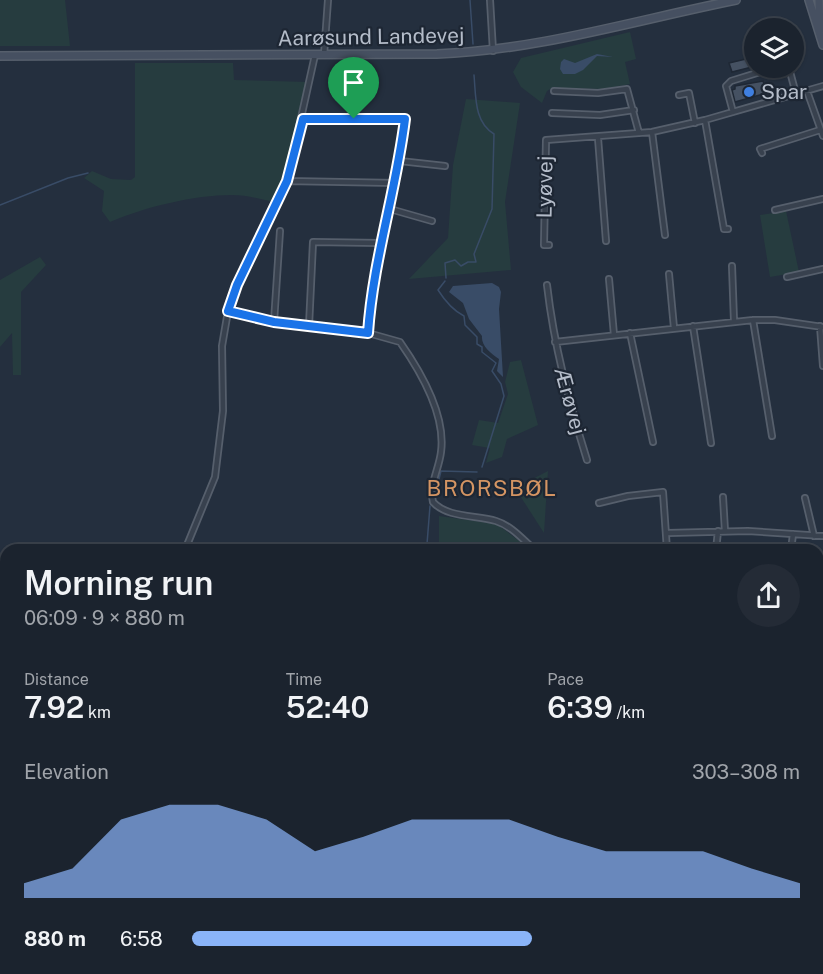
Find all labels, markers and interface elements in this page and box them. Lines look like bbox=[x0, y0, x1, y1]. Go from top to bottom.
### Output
map controls bbox=[744, 18, 804, 78]
button: layers bbox=[744, 18, 804, 78]
street label: Aarøsund Landevej bbox=[277, 22, 465, 51]
pin bbox=[328, 57, 379, 119]
icon: arrive bbox=[337, 66, 370, 99]
place label: Spar bbox=[761, 79, 807, 104]
marker: Spar bbox=[742, 85, 756, 99]
street label: Lyøvej bbox=[531, 155, 558, 219]
street label: Ærøvej bbox=[550, 364, 591, 437]
district label: BRORSBØL bbox=[427, 475, 557, 501]
text: Morning run bbox=[24, 564, 213, 602]
button: share bbox=[737, 564, 800, 627]
text: 06:09 · 9 × 880 m bbox=[24, 606, 185, 630]
text: Distance bbox=[24, 670, 89, 689]
text: Time bbox=[286, 670, 322, 689]
text: Pace bbox=[547, 670, 584, 689]
text: 7.92 bbox=[24, 689, 84, 725]
text: 52:40 bbox=[286, 689, 370, 725]
text: 6:39 bbox=[547, 689, 613, 725]
text: km bbox=[84, 703, 111, 722]
text: /km bbox=[613, 703, 645, 722]
text: Elevation bbox=[24, 760, 109, 784]
text: 303–308 m bbox=[692, 760, 800, 784]
text: 880 m bbox=[24, 927, 86, 951]
text: 6:58 bbox=[120, 927, 163, 951]

